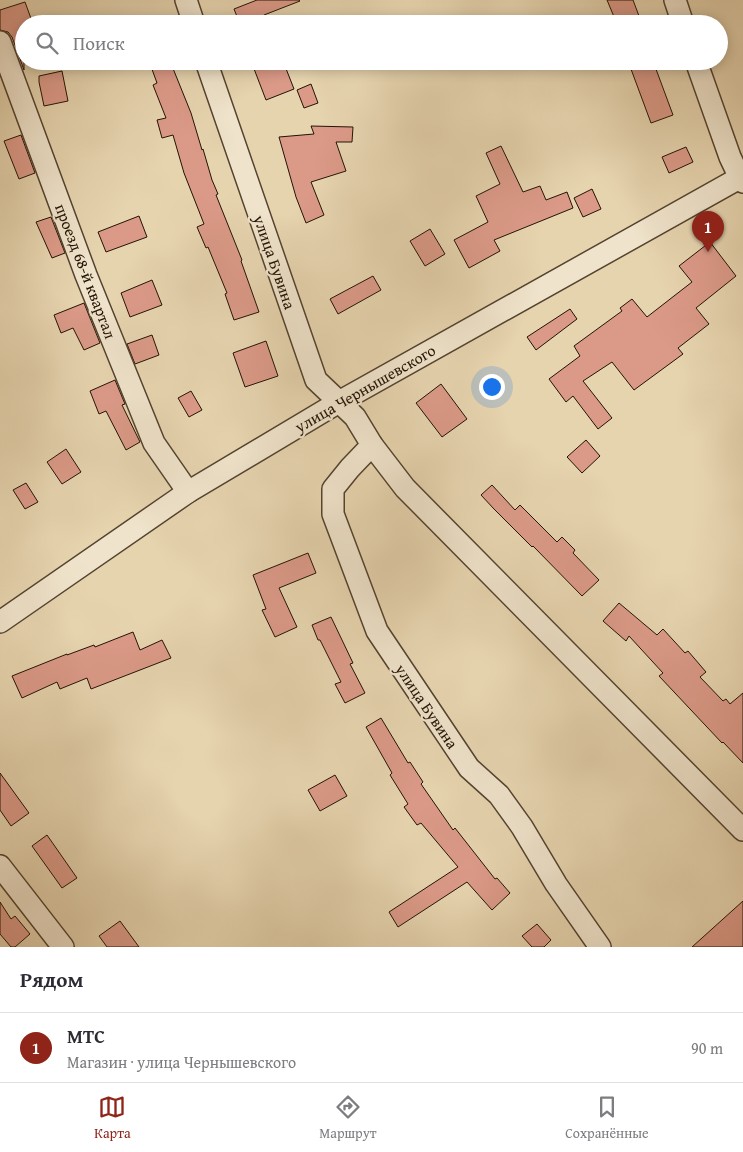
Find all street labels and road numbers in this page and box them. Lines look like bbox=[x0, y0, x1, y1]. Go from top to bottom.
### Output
street label: проезд 68-й квартал bbox=[49, 200, 123, 342]
street label: улица Бувина bbox=[247, 211, 302, 313]
street label: улица Чернышевского bbox=[289, 338, 440, 439]
street label: улица Бувина bbox=[389, 658, 465, 754]

